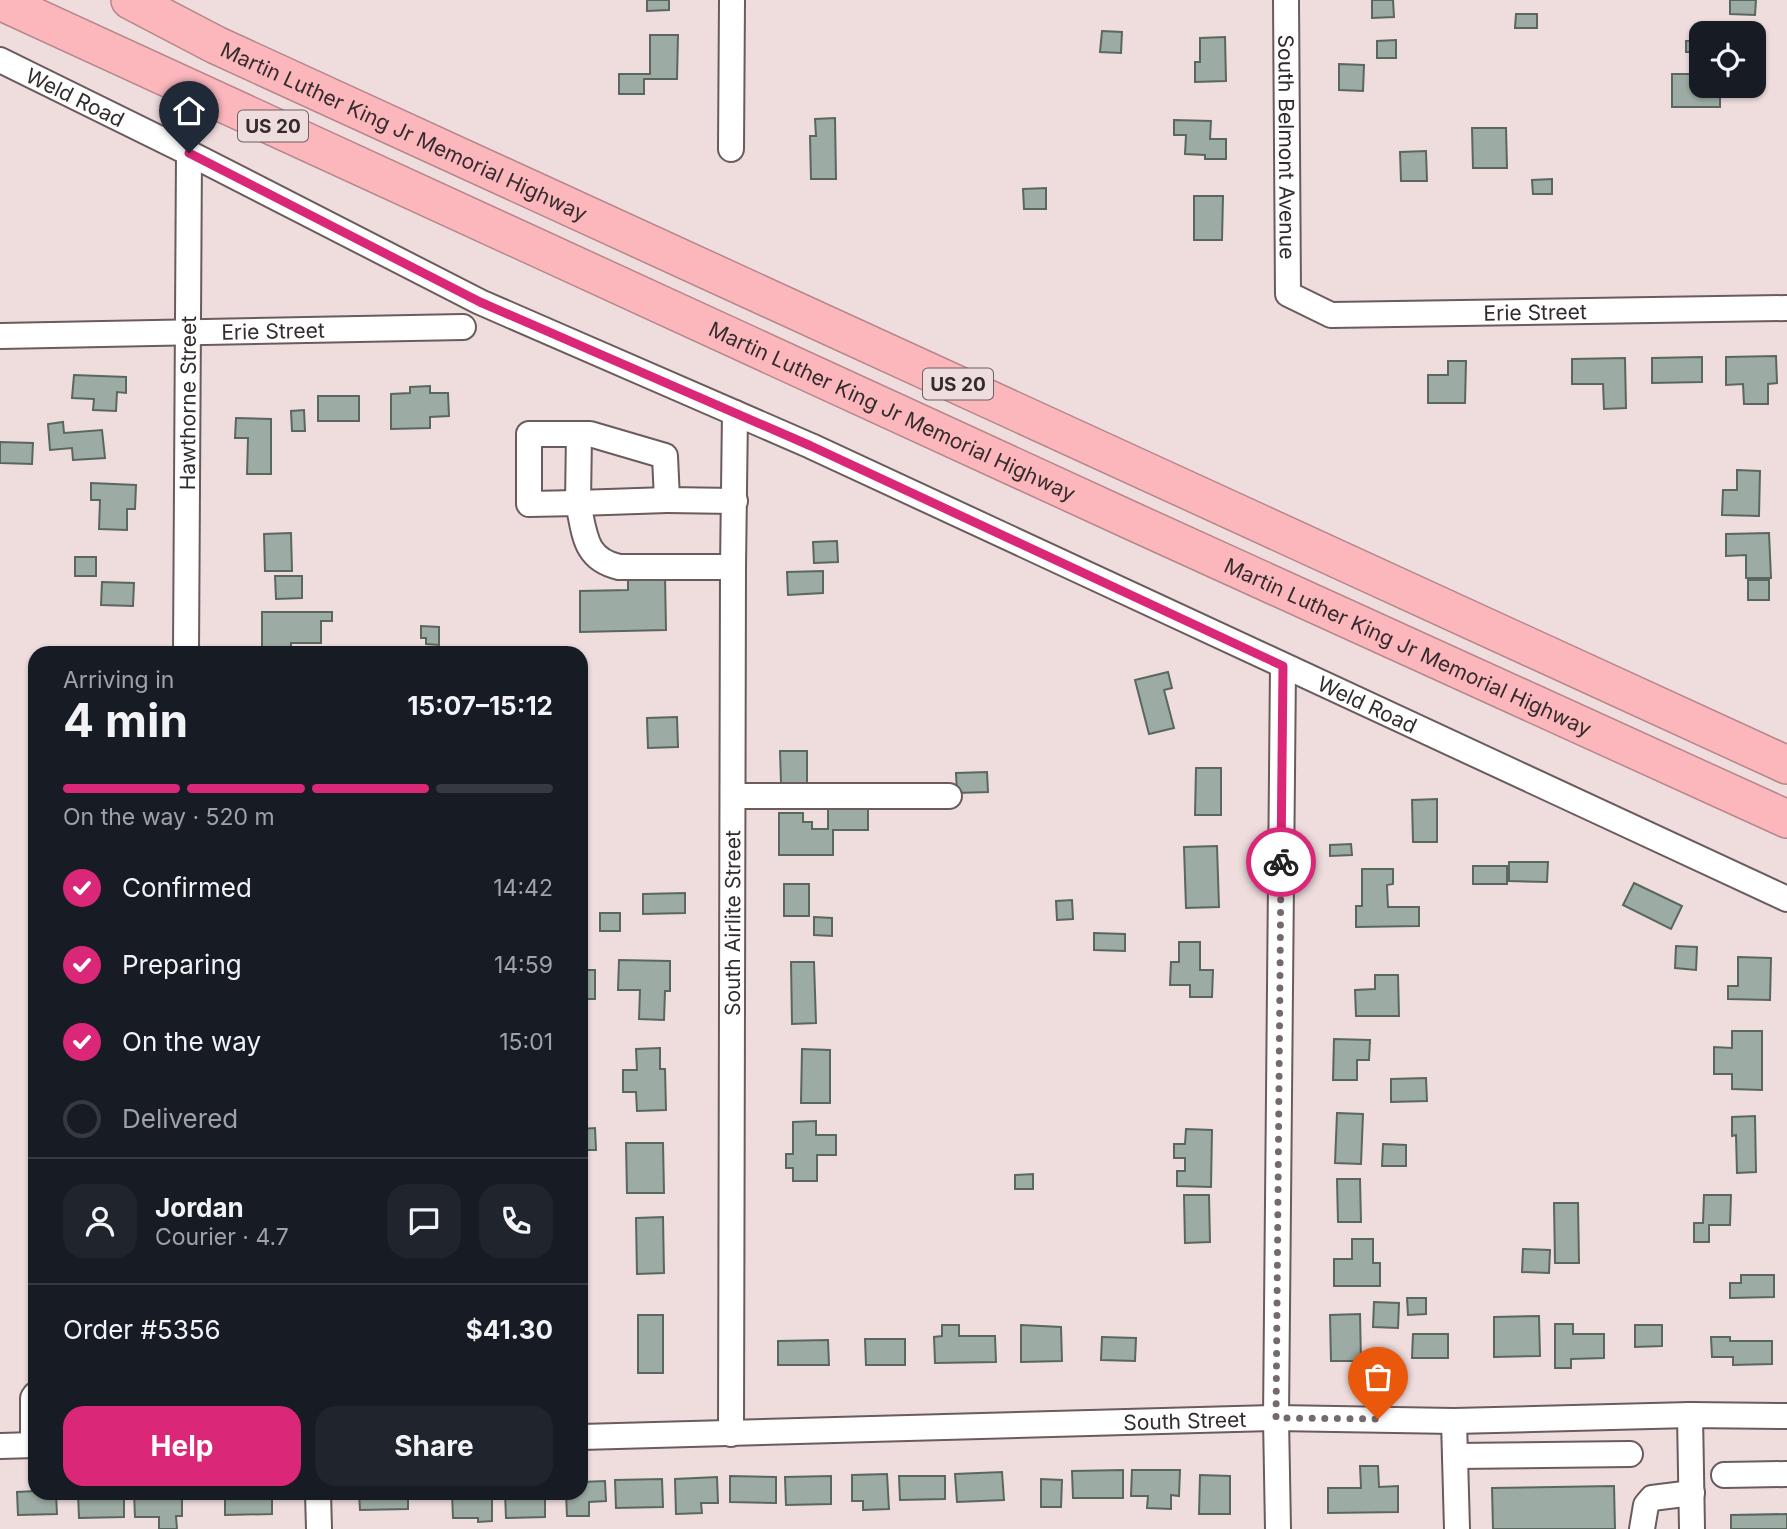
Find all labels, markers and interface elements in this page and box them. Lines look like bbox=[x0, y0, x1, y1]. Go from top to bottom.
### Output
map controls bbox=[1689, 21, 1766, 98]
button: locate bbox=[1689, 21, 1766, 98]
street label: South Belmont Avenue bbox=[1274, 35, 1300, 259]
street label: Martin Luther King Jr Memorial Highway bbox=[217, 36, 591, 226]
street label: Weld Road bbox=[22, 62, 129, 132]
pin bbox=[159, 81, 219, 153]
icon: home bbox=[170, 92, 208, 130]
road number: US 20 bbox=[238, 110, 308, 142]
street label: Erie Street bbox=[1483, 299, 1587, 325]
street label: Hawthorne Street bbox=[174, 316, 201, 490]
street label: Martin Luther King Jr Memorial Highway bbox=[705, 316, 1080, 506]
street label: Erie Street bbox=[221, 317, 325, 344]
road number: US 20 bbox=[923, 368, 993, 400]
street label: Martin Luther King Jr Memorial Highway bbox=[1221, 552, 1596, 741]
text: Arriving in bbox=[63, 666, 174, 694]
street label: Weld Road bbox=[1314, 671, 1421, 738]
text: 15:07–15:12 bbox=[407, 690, 553, 721]
text: 4 min bbox=[63, 692, 188, 748]
text: On the way · 520 m bbox=[63, 803, 275, 831]
courier bbox=[1246, 827, 1316, 897]
street label: South Airlite Street bbox=[719, 830, 745, 1016]
icon: bike bbox=[1262, 843, 1300, 881]
icon: check bbox=[63, 869, 101, 907]
text: Confirmed bbox=[122, 872, 252, 903]
text: 14:42 bbox=[493, 874, 553, 902]
icon: check bbox=[63, 946, 101, 984]
text: Preparing bbox=[122, 949, 242, 980]
text: 14:59 bbox=[494, 951, 553, 979]
icon: check bbox=[63, 1023, 101, 1061]
text: On the way bbox=[122, 1026, 261, 1057]
text: 15:01 bbox=[499, 1028, 553, 1056]
text: Delivered bbox=[122, 1103, 238, 1134]
button: person bbox=[63, 1184, 137, 1258]
button: chat bbox=[387, 1184, 461, 1258]
button: phone bbox=[479, 1184, 553, 1258]
text: Jordan bbox=[155, 1192, 244, 1223]
text: Courier · 4.7 bbox=[155, 1223, 289, 1251]
text: Order #5356 bbox=[63, 1314, 221, 1345]
text: $41.30 bbox=[466, 1314, 553, 1345]
pin bbox=[1348, 1347, 1408, 1419]
icon: bag bbox=[1359, 1358, 1397, 1396]
button: Help bbox=[63, 1406, 301, 1486]
button: Share bbox=[315, 1406, 553, 1486]
street label: South Street bbox=[1123, 1406, 1247, 1435]

